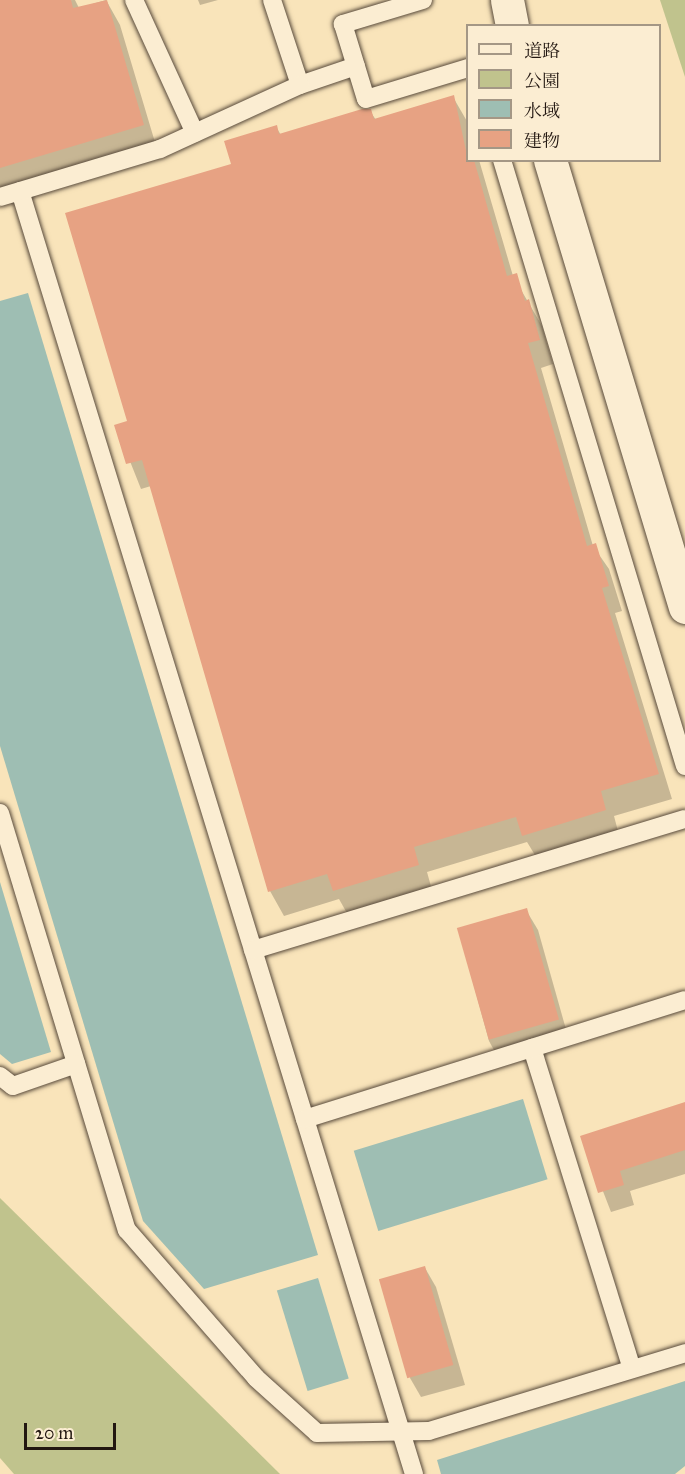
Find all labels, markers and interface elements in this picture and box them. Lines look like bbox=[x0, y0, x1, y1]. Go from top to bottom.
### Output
legend bbox=[466, 24, 661, 162]
text: 道路 bbox=[524, 40, 560, 62]
text: 公園 bbox=[524, 70, 560, 92]
text: 水域 bbox=[524, 100, 560, 122]
text: 建物 bbox=[524, 130, 560, 152]
scale bar bbox=[27, 1411, 118, 1449]
text: 20 m bbox=[35, 1422, 73, 1444]

